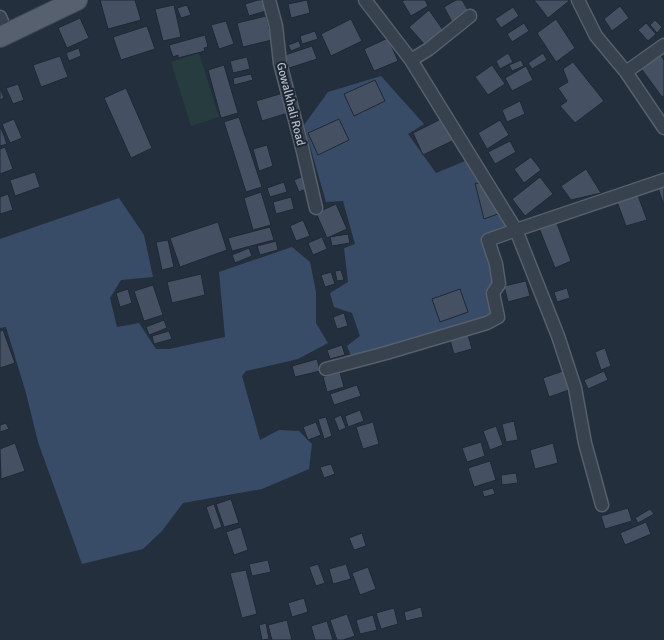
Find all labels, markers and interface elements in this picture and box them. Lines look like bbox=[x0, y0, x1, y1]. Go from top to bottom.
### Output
street label: Gowalkhali Road bbox=[273, 61, 308, 147]

